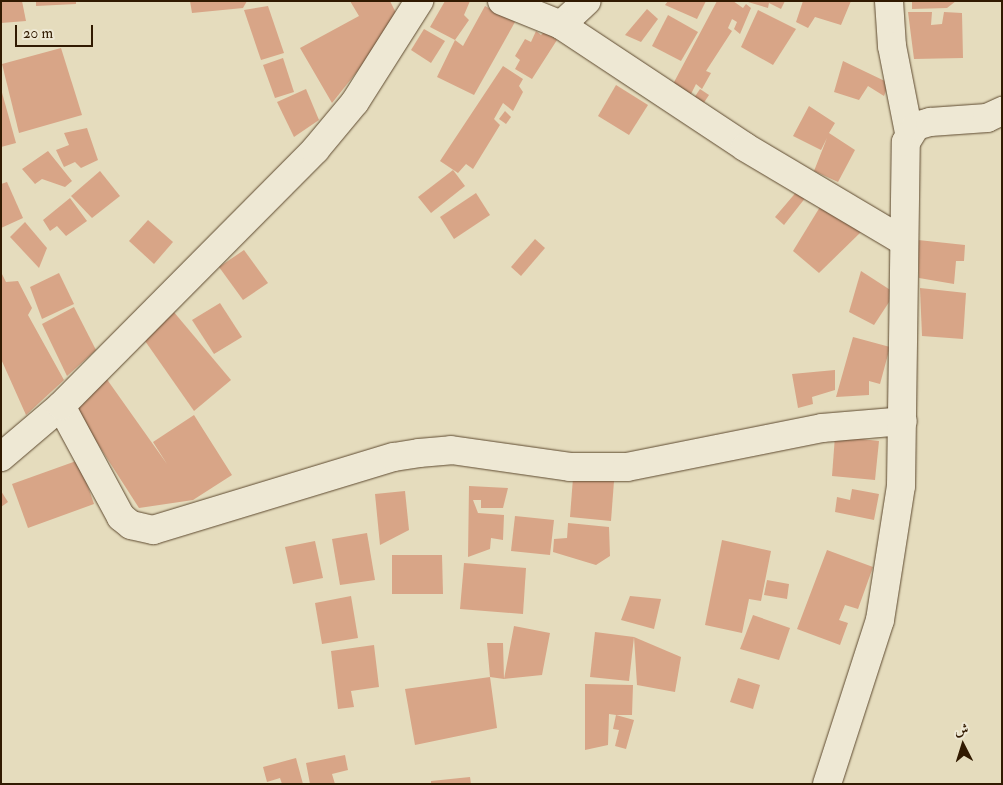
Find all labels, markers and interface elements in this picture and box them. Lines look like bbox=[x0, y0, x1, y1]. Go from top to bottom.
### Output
scale bar bbox=[18, 15, 95, 47]
text: 20 m bbox=[23, 24, 53, 43]
north arrow bbox=[938, 720, 988, 770]
text: ش bbox=[954, 720, 969, 739]

